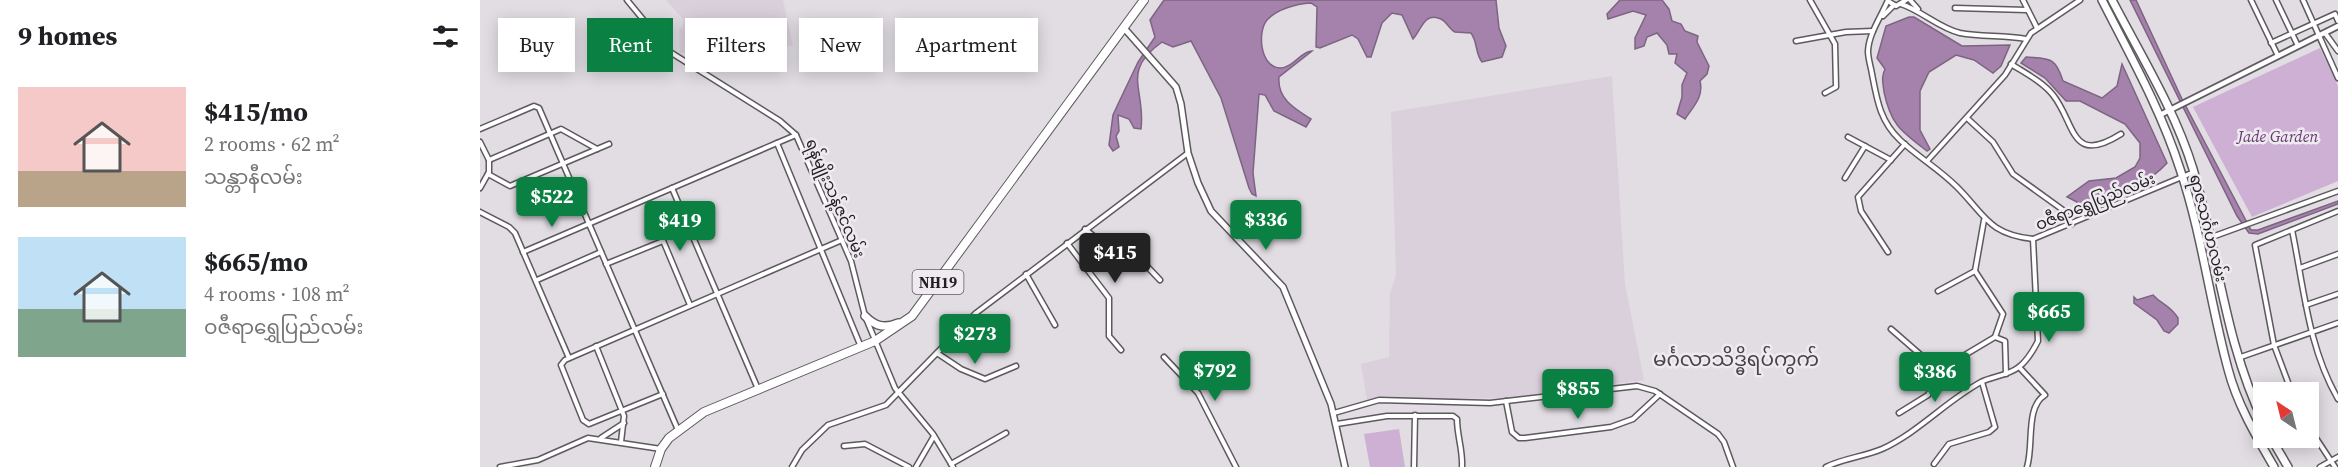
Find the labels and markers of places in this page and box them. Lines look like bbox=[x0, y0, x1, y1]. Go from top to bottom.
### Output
pin: $522 bbox=[516, 177, 588, 228]
pin: $336 bbox=[1230, 200, 1302, 251]
pin: $419 bbox=[644, 201, 716, 252]
pin: $415 bbox=[1079, 233, 1151, 284]
pin: $665 bbox=[2013, 292, 2085, 343]
pin: $273 bbox=[939, 314, 1011, 365]
pin: $792 bbox=[1179, 351, 1251, 402]
pin: $386 bbox=[1899, 352, 1971, 403]
pin: $855 bbox=[1542, 369, 1614, 420]

